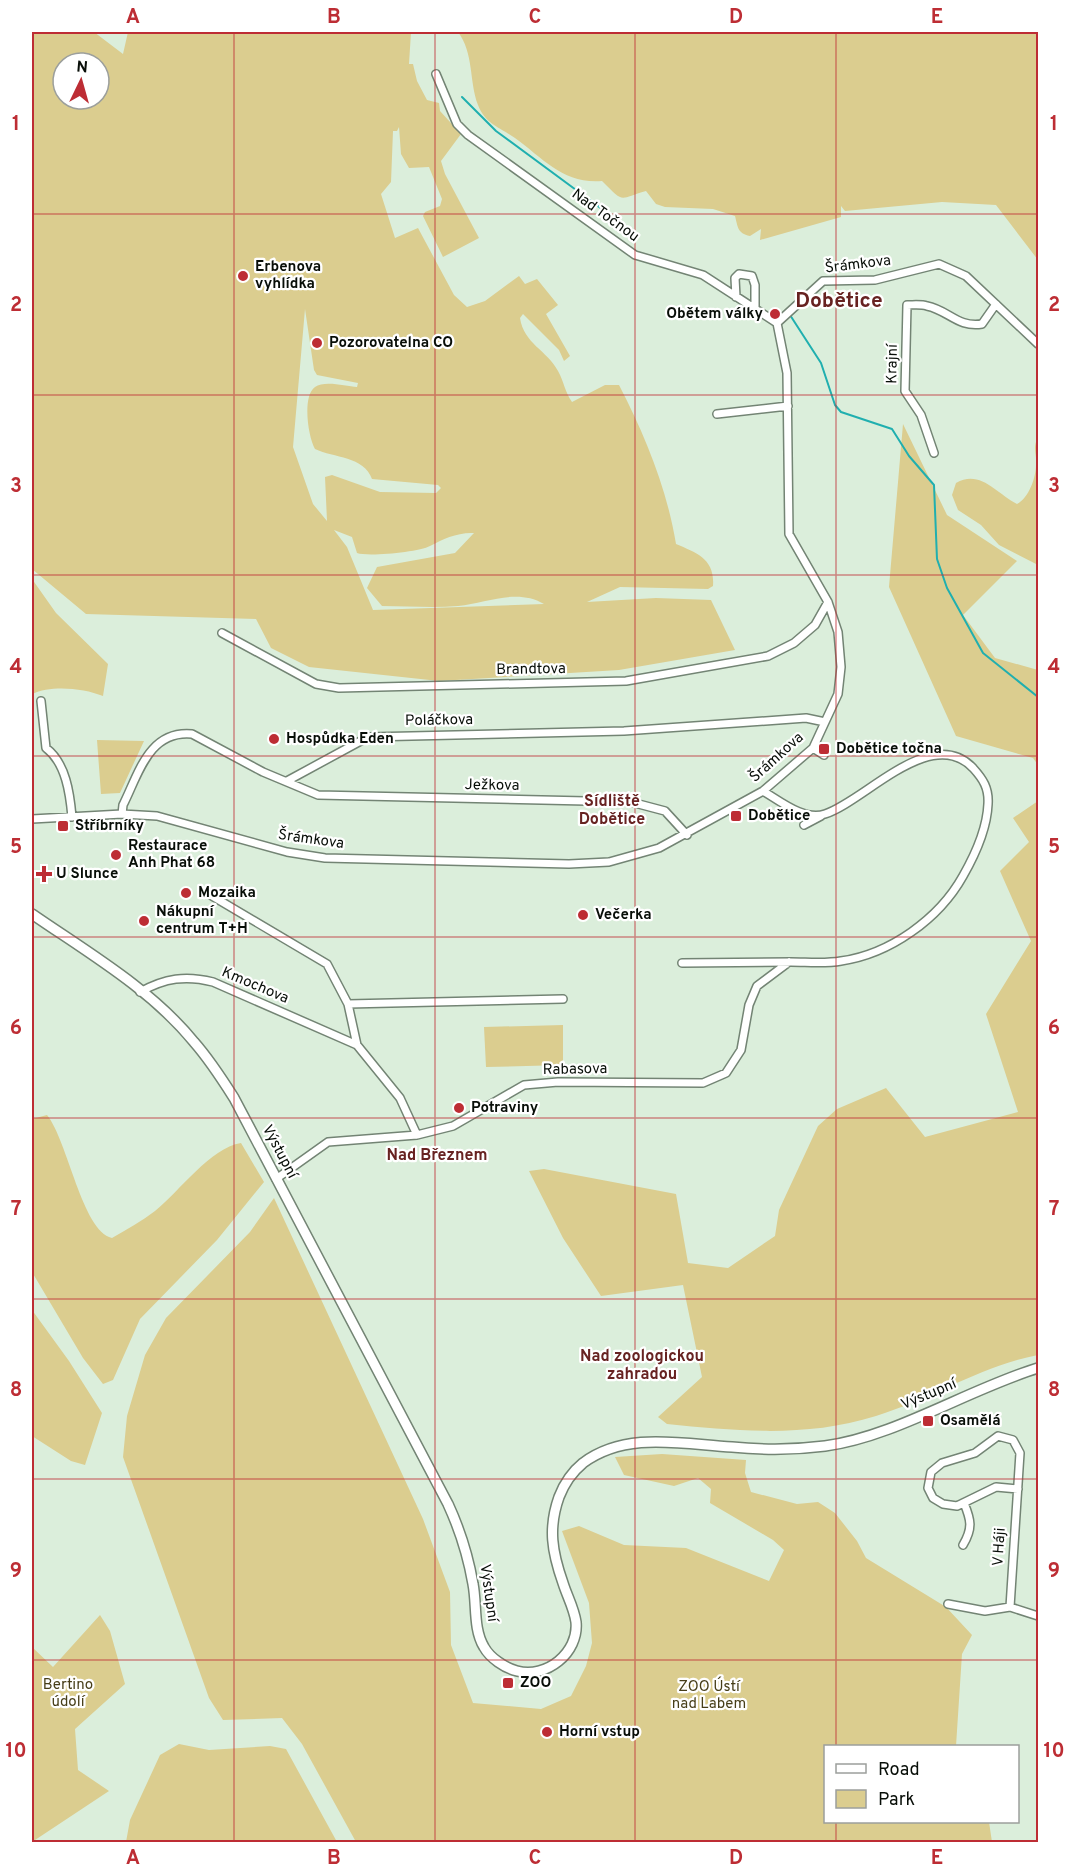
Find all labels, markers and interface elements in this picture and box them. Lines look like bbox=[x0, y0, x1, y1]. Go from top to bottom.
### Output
text: A bbox=[126, 5, 140, 31]
text: B bbox=[327, 5, 341, 31]
text: C bbox=[529, 5, 541, 31]
text: D bbox=[729, 5, 743, 31]
text: E bbox=[931, 5, 943, 31]
north arrow bbox=[51, 51, 111, 111]
text: N bbox=[76, 58, 89, 79]
text: 1 bbox=[12, 112, 20, 138]
text: 1 bbox=[1050, 112, 1058, 138]
street label: Nad Točnou bbox=[568, 185, 642, 247]
street label: Šrámkova bbox=[824, 250, 892, 278]
place label: Erbenova vyhlídka bbox=[255, 258, 321, 294]
marker: Erbenova vyhlídka bbox=[236, 269, 250, 283]
district label: Dobětice bbox=[795, 288, 883, 315]
text: 2 bbox=[10, 293, 22, 319]
text: 2 bbox=[1048, 293, 1060, 319]
place label: Obětem války bbox=[666, 305, 763, 324]
marker: Obětem války bbox=[768, 307, 782, 321]
place label: Pozorovatelna CO bbox=[329, 334, 453, 353]
marker: Pozorovatelna CO bbox=[310, 336, 324, 350]
street label: Krajní bbox=[883, 343, 903, 384]
text: 3 bbox=[10, 474, 22, 500]
text: 3 bbox=[1048, 474, 1060, 500]
text: 4 bbox=[10, 655, 22, 681]
text: 4 bbox=[1048, 655, 1060, 681]
street label: Brandtova bbox=[496, 660, 566, 680]
street label: Poláčkova bbox=[405, 711, 473, 731]
street label: Šrámkova bbox=[745, 727, 808, 787]
place label: Hospůdka Eden bbox=[286, 730, 394, 749]
marker: Hospůdka Eden bbox=[267, 732, 281, 746]
place label: Dobětice točna bbox=[836, 740, 942, 759]
marker: Dobětice točna bbox=[817, 742, 831, 756]
street label: Ježkova bbox=[464, 776, 520, 796]
district label: Sídliště Dobětice bbox=[579, 792, 645, 830]
place label: Dobětice bbox=[748, 807, 810, 826]
marker: Dobětice bbox=[729, 809, 743, 823]
place label: Stříbrníky bbox=[75, 817, 145, 836]
marker: Stříbrníky bbox=[56, 819, 70, 833]
street label: Šrámkova bbox=[277, 824, 346, 854]
text: 5 bbox=[10, 835, 22, 861]
text: 5 bbox=[1048, 835, 1060, 861]
place label: Restaurace Anh Phat 68 bbox=[128, 837, 215, 873]
marker: Restaurace Anh Phat 68 bbox=[109, 848, 123, 862]
place label: U Slunce bbox=[56, 865, 118, 884]
marker: U Slunce bbox=[37, 867, 51, 881]
place label: Mozaika bbox=[198, 884, 256, 903]
marker: Mozaika bbox=[179, 886, 193, 900]
place label: Nákupní centrum T+H bbox=[156, 903, 248, 939]
place label: Večerka bbox=[595, 906, 652, 925]
marker: Večerka bbox=[576, 908, 590, 922]
marker: Nákupní centrum T+H bbox=[137, 914, 151, 928]
street label: Kmochova bbox=[219, 963, 291, 1009]
text: 6 bbox=[10, 1016, 22, 1042]
text: 6 bbox=[1048, 1016, 1060, 1042]
street label: Rabasova bbox=[542, 1060, 608, 1080]
place label: Potraviny bbox=[471, 1099, 539, 1118]
marker: Potraviny bbox=[452, 1101, 466, 1115]
street label: Výstupní bbox=[257, 1122, 302, 1183]
district label: Nad Březnem bbox=[386, 1146, 488, 1166]
text: 7 bbox=[11, 1197, 21, 1223]
text: 7 bbox=[1049, 1197, 1059, 1223]
district label: Nad zoologickou zahradou bbox=[580, 1347, 704, 1385]
street label: Výstupní bbox=[898, 1374, 961, 1415]
text: 8 bbox=[10, 1378, 22, 1404]
text: 8 bbox=[1048, 1378, 1060, 1404]
place label: Osamělá bbox=[940, 1412, 1001, 1431]
marker: Osamělá bbox=[921, 1414, 935, 1428]
street label: V Háji bbox=[989, 1527, 1011, 1567]
text: 9 bbox=[10, 1559, 22, 1585]
text: 9 bbox=[1048, 1559, 1060, 1585]
street label: Výstupní bbox=[475, 1563, 502, 1624]
place label: ZOO bbox=[520, 1674, 551, 1693]
park label: Bertino údolí bbox=[43, 1676, 93, 1712]
marker: ZOO bbox=[501, 1676, 515, 1690]
park label: ZOO Ústí nad Labem bbox=[672, 1676, 746, 1714]
place label: Horní vstup bbox=[559, 1723, 640, 1742]
marker: Horní vstup bbox=[540, 1725, 554, 1739]
text: 10 bbox=[5, 1739, 27, 1765]
text: 10 bbox=[1043, 1739, 1065, 1765]
legend bbox=[824, 1745, 1019, 1823]
text: Road bbox=[878, 1759, 920, 1782]
text: Park bbox=[878, 1789, 915, 1812]
text: A bbox=[126, 1846, 140, 1872]
text: B bbox=[327, 1846, 341, 1872]
text: C bbox=[529, 1846, 541, 1872]
text: D bbox=[729, 1846, 743, 1872]
text: E bbox=[931, 1846, 943, 1872]

